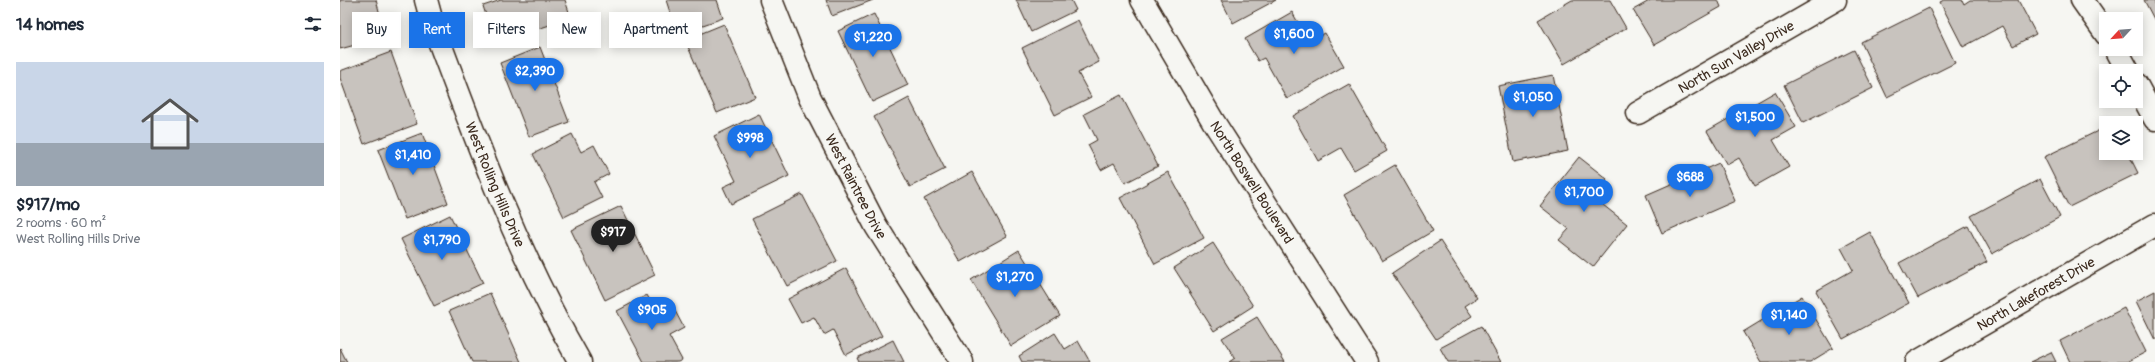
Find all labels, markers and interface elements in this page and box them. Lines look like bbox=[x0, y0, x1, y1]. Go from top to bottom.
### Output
chip: Buy bbox=[352, 12, 401, 48]
chip: Rent bbox=[409, 12, 465, 48]
chip: Filters bbox=[473, 12, 539, 48]
chip: New bbox=[547, 12, 601, 48]
chip: Apartment bbox=[609, 12, 702, 48]
north arrow bbox=[2099, 12, 2143, 56]
map controls bbox=[2099, 12, 2143, 160]
icon: filters bbox=[302, 13, 324, 35]
text: 14 homes bbox=[16, 14, 84, 35]
street label: North Sun Valley Drive bbox=[1675, 17, 1797, 97]
pin: $1,600 bbox=[1261, 21, 1327, 55]
pin: $1,220 bbox=[840, 24, 906, 58]
text: $1,600 bbox=[1274, 26, 1314, 42]
text: $1,220 bbox=[854, 29, 892, 45]
pin: $2,390 bbox=[502, 58, 568, 92]
text: $2,390 bbox=[515, 63, 555, 79]
button: locate bbox=[2099, 64, 2143, 108]
pin: $1,050 bbox=[1500, 84, 1566, 118]
icon: home bbox=[134, 88, 206, 160]
text: $1,050 bbox=[1513, 89, 1553, 105]
pin: $1,500 bbox=[1722, 104, 1788, 138]
text: $1,500 bbox=[1735, 109, 1775, 125]
button: layers bbox=[2099, 116, 2143, 160]
street label: North Boswell Boulevard bbox=[1206, 118, 1297, 247]
street label: West Rolling Hills Drive bbox=[461, 120, 528, 250]
pin: $998 bbox=[726, 125, 774, 159]
text: $998 bbox=[737, 130, 764, 146]
street label: West Raintree Drive bbox=[821, 131, 890, 242]
pin: $1,410 bbox=[380, 142, 446, 176]
text: $1,410 bbox=[395, 147, 431, 163]
pin: $688 bbox=[1666, 164, 1714, 198]
text: $688 bbox=[1676, 169, 1704, 185]
pin: $1,700 bbox=[1551, 179, 1617, 213]
text: $1,700 bbox=[1564, 184, 1604, 200]
text: $917/mo bbox=[16, 194, 80, 215]
text: 2 rooms · 60 m² bbox=[16, 215, 106, 231]
pin: $917 bbox=[589, 219, 637, 253]
text: $917 bbox=[600, 224, 626, 240]
pin: $1,790 bbox=[409, 227, 475, 261]
text: West Rolling Hills Drive bbox=[16, 231, 140, 247]
text: $1,790 bbox=[423, 232, 461, 248]
street label: North Lakeforest Drive bbox=[1974, 253, 2098, 335]
pin: $1,270 bbox=[982, 264, 1048, 298]
text: $1,270 bbox=[996, 269, 1034, 285]
pin: $905 bbox=[628, 297, 676, 331]
text: $905 bbox=[637, 302, 667, 318]
pin: $1,140 bbox=[1756, 302, 1822, 336]
text: $1,140 bbox=[1771, 307, 1807, 323]

